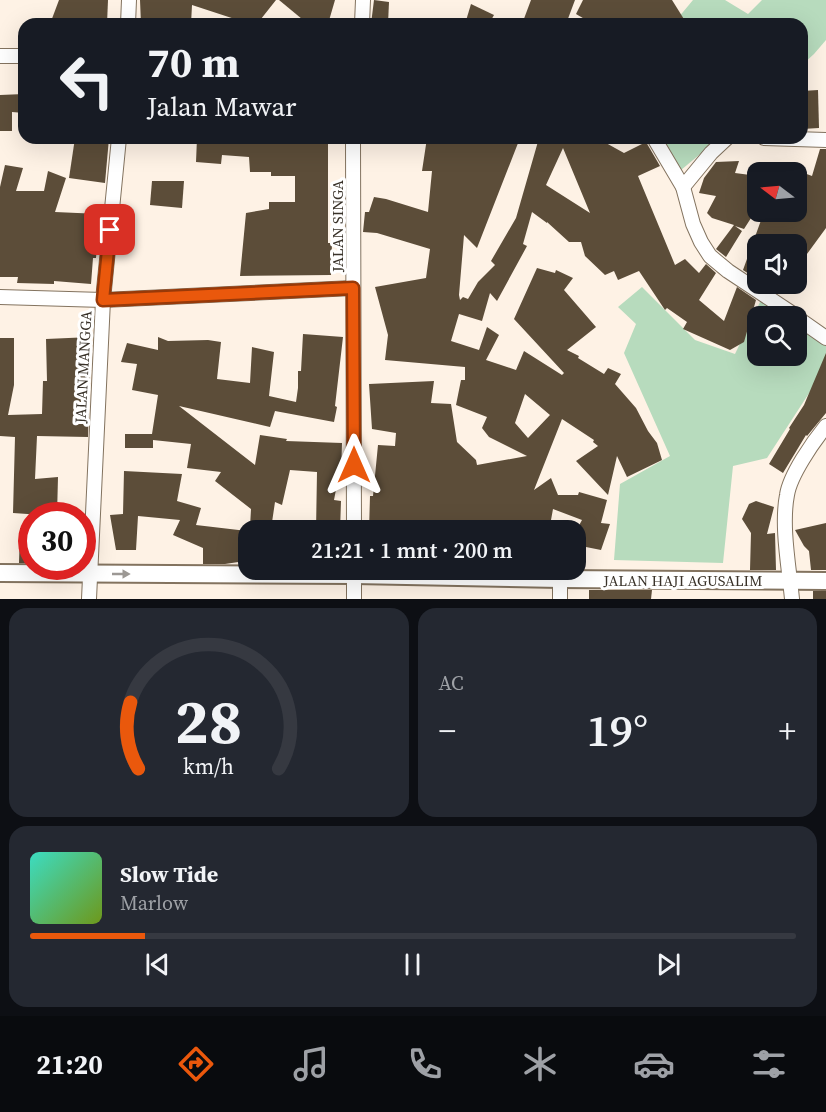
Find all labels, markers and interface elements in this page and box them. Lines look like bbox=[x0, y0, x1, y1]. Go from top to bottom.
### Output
text: 70 m bbox=[147, 33, 240, 91]
icon: left bbox=[48, 42, 126, 120]
text: Jalan Mawar bbox=[147, 88, 296, 125]
north arrow bbox=[747, 162, 807, 222]
map controls bbox=[747, 162, 807, 366]
street label: JALAN SINGA bbox=[327, 180, 348, 273]
pin bbox=[84, 204, 135, 255]
icon: arrive bbox=[93, 213, 126, 246]
button: sound bbox=[747, 234, 807, 294]
button: search bbox=[747, 306, 807, 366]
street label: JALAN MANGGA bbox=[70, 310, 96, 425]
position arrow bbox=[322, 433, 386, 497]
speed limit sign: 30 bbox=[18, 502, 96, 580]
text: 21:21 · 1 mnt · 200 m bbox=[311, 535, 513, 565]
one-way arrow bbox=[112, 569, 131, 579]
street label: JALAN HAJI AGUSALIM bbox=[602, 570, 763, 591]
text: AC bbox=[439, 669, 464, 697]
text: 28 bbox=[175, 678, 243, 764]
text: 19° bbox=[586, 699, 648, 761]
text: − bbox=[439, 708, 456, 753]
text: + bbox=[779, 708, 796, 753]
text: km/h bbox=[183, 753, 234, 782]
text: Slow Tide bbox=[120, 859, 218, 889]
text: Marlow bbox=[120, 889, 188, 917]
icon: previous bbox=[141, 948, 174, 981]
icon: pause bbox=[396, 948, 429, 981]
icon: next bbox=[652, 948, 685, 981]
icon: directions bbox=[175, 1043, 217, 1085]
icon: music bbox=[290, 1043, 332, 1085]
icon: phone bbox=[404, 1043, 446, 1085]
icon: climate bbox=[519, 1043, 561, 1085]
icon: car bbox=[633, 1043, 675, 1085]
icon: filters bbox=[748, 1043, 790, 1085]
text: 21:20 bbox=[36, 1046, 103, 1083]

